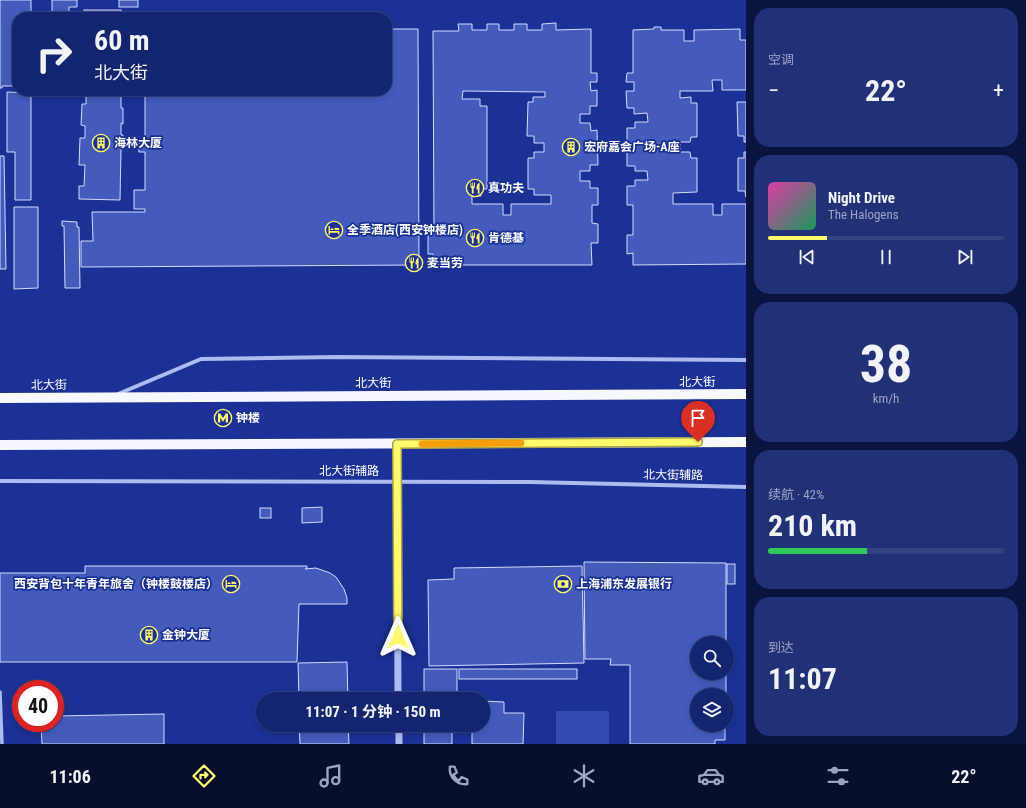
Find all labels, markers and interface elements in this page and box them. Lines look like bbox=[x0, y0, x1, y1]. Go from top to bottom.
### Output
text: 60 m bbox=[94, 24, 150, 57]
icon: right bbox=[28, 28, 80, 80]
text: 空调 bbox=[768, 52, 794, 67]
text: 北大街 bbox=[94, 62, 148, 83]
text: 22° bbox=[865, 73, 907, 108]
text: − bbox=[768, 78, 779, 103]
text: + bbox=[993, 78, 1004, 103]
building icon: 海林大厦 bbox=[91, 133, 111, 153]
place label: 海林大厦 bbox=[114, 136, 162, 150]
building icon: 宏府嘉会广场-A座 bbox=[561, 137, 581, 157]
place label: 宏府嘉会广场-A座 bbox=[584, 140, 680, 154]
restaurant icon: 真功夫 bbox=[465, 178, 485, 198]
place label: 真功夫 bbox=[488, 181, 524, 195]
text: Night Drive bbox=[828, 189, 895, 207]
text: The Halogens bbox=[828, 207, 899, 222]
hotel icon: 全季酒店(西安钟楼店) bbox=[324, 220, 344, 240]
place label: 全季酒店(西安钟楼店) bbox=[347, 223, 463, 237]
restaurant icon: 肯德基 bbox=[465, 228, 485, 248]
place label: 肯德基 bbox=[488, 231, 524, 245]
icon: previous bbox=[796, 246, 818, 268]
icon: pause bbox=[875, 246, 897, 268]
icon: next bbox=[954, 246, 976, 268]
restaurant icon: 麦当劳 bbox=[404, 253, 424, 273]
place label: 麦当劳 bbox=[427, 256, 463, 270]
text: 38 bbox=[860, 334, 912, 395]
street label: 北大街 bbox=[679, 375, 715, 389]
street label: 北大街 bbox=[355, 376, 391, 390]
street label: 北大街 bbox=[31, 378, 67, 392]
text: km/h bbox=[873, 391, 899, 406]
pin bbox=[681, 401, 715, 442]
icon: arrive bbox=[687, 407, 709, 429]
metro station icon: 钟楼 bbox=[213, 408, 233, 428]
place label: 钟楼 bbox=[236, 411, 260, 425]
street label: 北大街辅路 bbox=[319, 464, 379, 478]
street label: 北大街辅路 bbox=[643, 467, 703, 483]
text: 续航 · 42% bbox=[768, 487, 824, 502]
text: 210 km bbox=[768, 508, 857, 543]
hotel icon: 西安背包十年青年旅舍（钟楼鼓楼店） bbox=[221, 574, 241, 594]
bank icon: 上海浦东发展银行 bbox=[553, 574, 573, 594]
place label: 西安背包十年青年旅舍（钟楼鼓楼店） bbox=[14, 577, 218, 591]
place label: 上海浦东发展银行 bbox=[576, 577, 672, 591]
position arrow bbox=[377, 616, 419, 658]
building icon: 金钟大厦 bbox=[139, 625, 159, 645]
place label: 金钟大厦 bbox=[162, 628, 210, 642]
map controls bbox=[690, 636, 734, 732]
button: search bbox=[690, 636, 734, 680]
text: 到达 bbox=[768, 640, 794, 655]
text: 11:07 bbox=[768, 661, 837, 696]
speed limit sign: 40 bbox=[12, 680, 64, 732]
button: layers bbox=[690, 688, 734, 732]
text: 11:07 · 1 分钟 · 150 m bbox=[305, 703, 441, 721]
icon: directions bbox=[190, 762, 218, 790]
icon: music bbox=[317, 762, 345, 790]
icon: phone bbox=[444, 762, 472, 790]
icon: climate bbox=[570, 762, 598, 790]
icon: car bbox=[697, 762, 725, 790]
icon: filters bbox=[824, 762, 852, 790]
text: 11:06 bbox=[49, 766, 91, 787]
text: 22° bbox=[951, 766, 976, 787]

